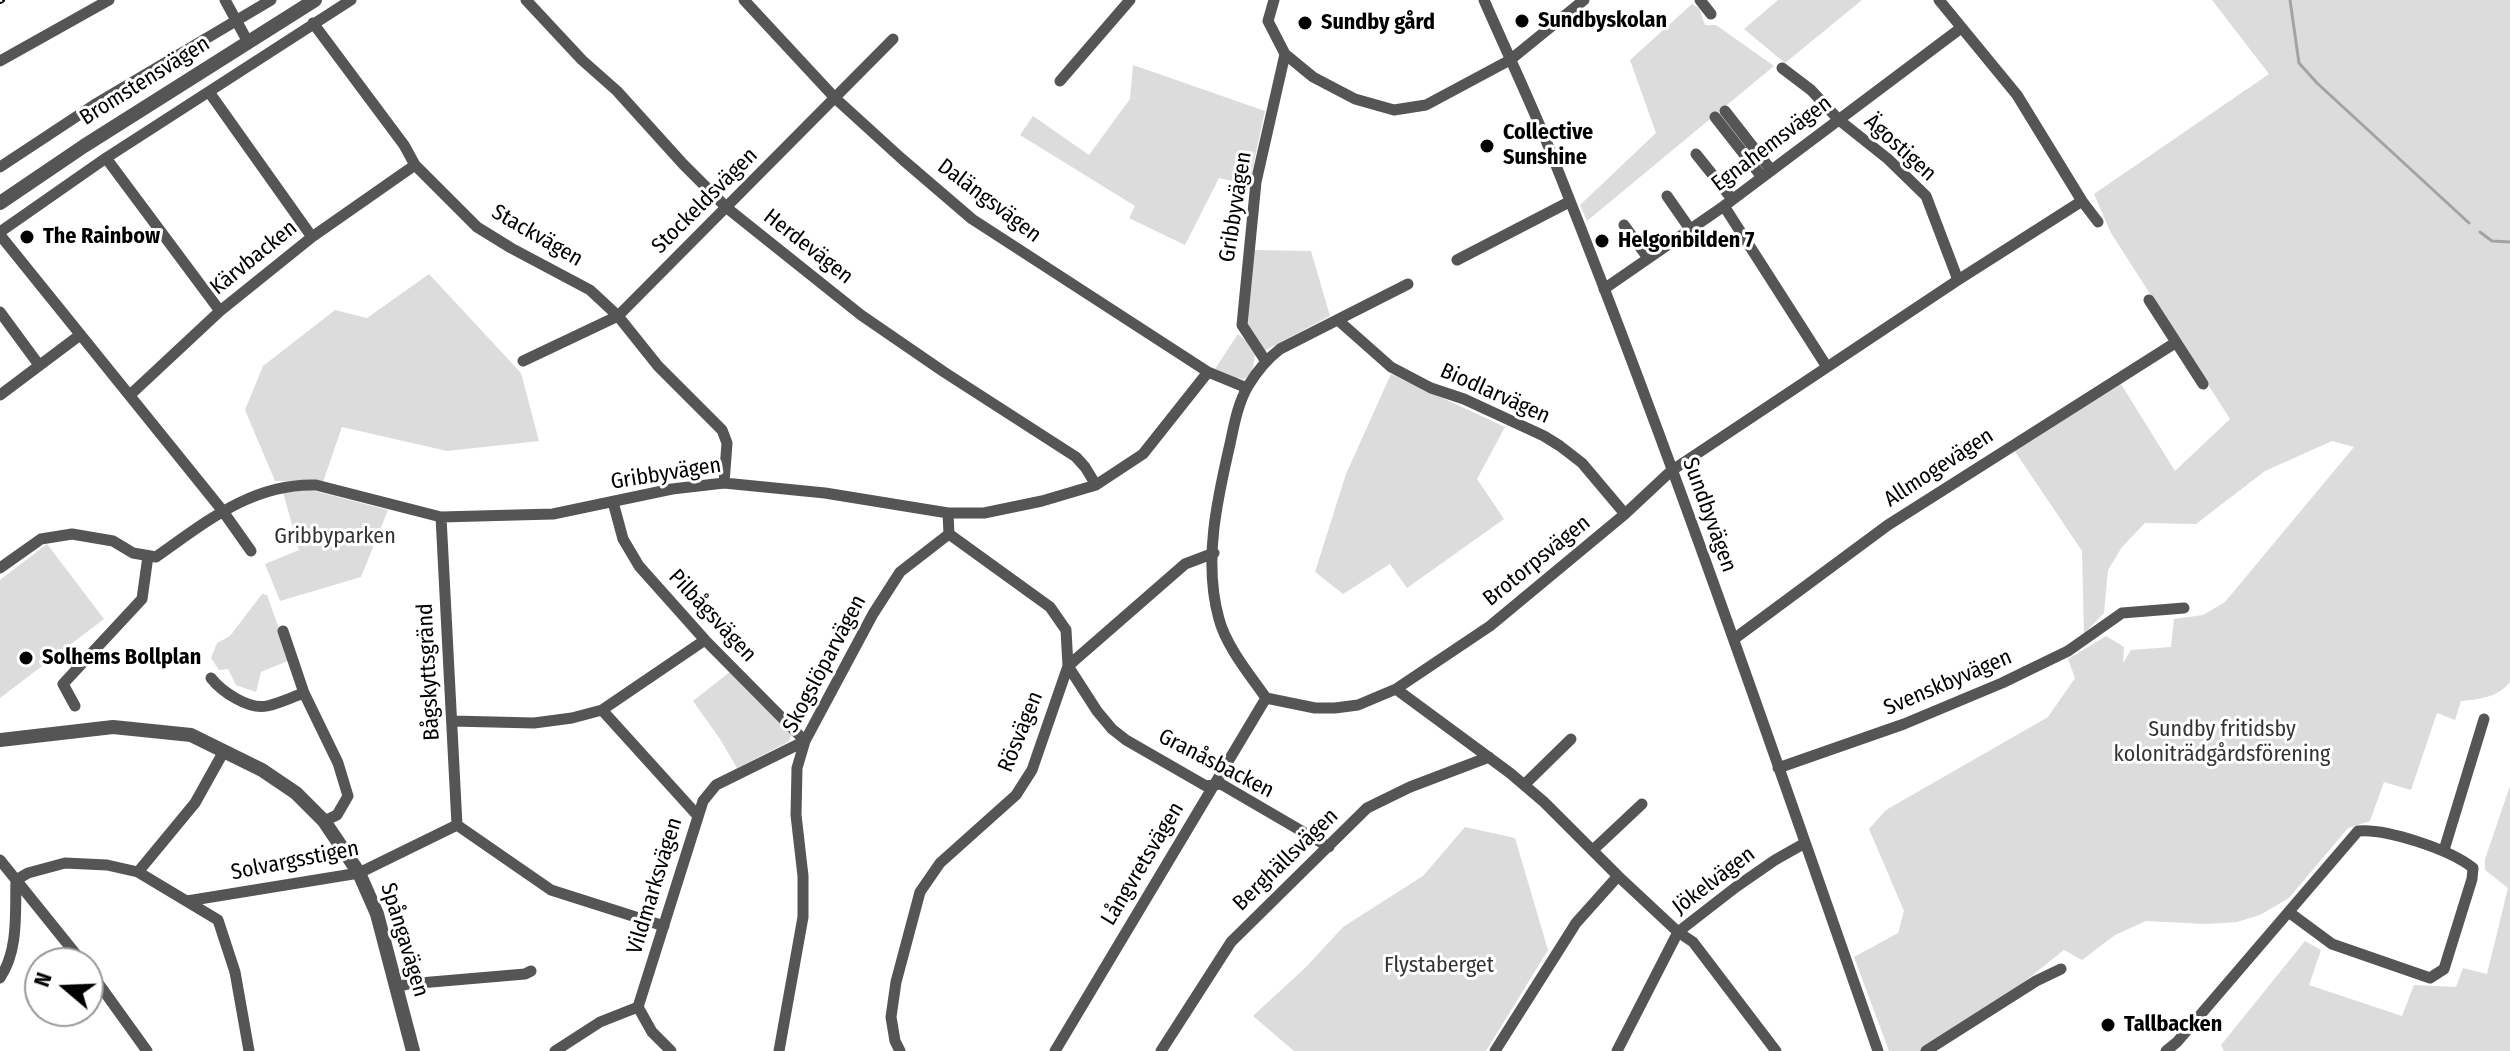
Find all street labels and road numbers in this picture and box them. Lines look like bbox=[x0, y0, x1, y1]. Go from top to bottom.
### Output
street label: Bromstensvägen bbox=[75, 31, 215, 131]
street label: Egnahemsvägen bbox=[1707, 90, 1837, 198]
street label: Ägostigen bbox=[1859, 109, 1941, 187]
street label: Stockeldsvägen bbox=[647, 143, 763, 259]
street label: Gribbyvägen bbox=[1214, 150, 1258, 264]
street label: Dalängsvägen bbox=[932, 153, 1046, 249]
street label: Stackvägen bbox=[487, 199, 587, 273]
street label: Herdevägen bbox=[758, 204, 858, 290]
street label: Kärvbacken bbox=[205, 215, 303, 301]
street label: Biodlarvägen bbox=[1436, 358, 1554, 430]
street label: Allmogevägen bbox=[1879, 423, 1999, 513]
street label: Gribbyvägen bbox=[609, 452, 723, 496]
street label: Sundbyvägen bbox=[1676, 454, 1742, 576]
street label: Brotorpsvägen bbox=[1478, 510, 1596, 612]
street label: Pilbågsvägen bbox=[663, 564, 761, 668]
street label: Skogslöparvägen bbox=[778, 591, 872, 737]
street label: Bågskyttsgränd bbox=[412, 603, 446, 741]
street label: Svenskbyvägen bbox=[1880, 644, 2016, 722]
street label: Rösvägen bbox=[993, 688, 1049, 776]
street label: Granåsbacken bbox=[1154, 724, 1278, 804]
street label: Långvretsvägen bbox=[1096, 798, 1190, 930]
street label: Berghällsvägen bbox=[1228, 803, 1344, 917]
street label: Vildmarksvägen bbox=[622, 815, 688, 957]
street label: Solvargsstigen bbox=[229, 836, 361, 886]
street label: Jökelvägen bbox=[1667, 841, 1761, 921]
street label: Spångavägen bbox=[374, 880, 434, 1000]

